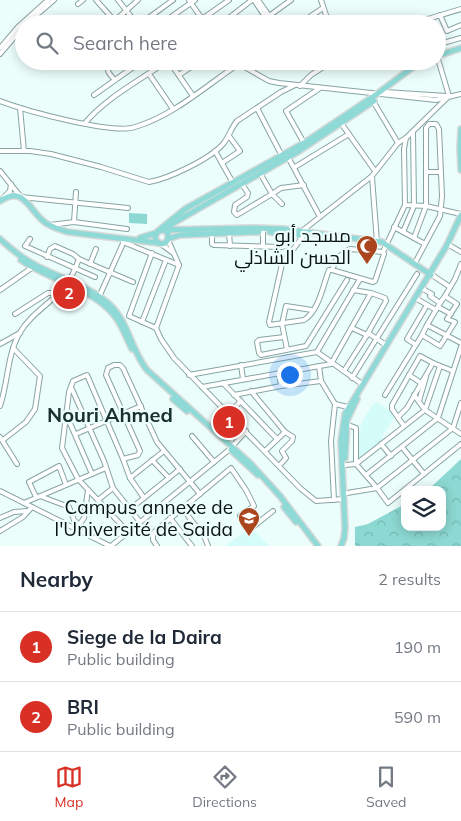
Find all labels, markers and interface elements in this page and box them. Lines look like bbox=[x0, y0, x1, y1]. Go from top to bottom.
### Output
search box bbox=[15, 15, 446, 70]
icon: search bbox=[33, 29, 61, 57]
text: Search here bbox=[73, 31, 177, 55]
place label: مسجد أبو الحسن الشاذلي bbox=[234, 223, 351, 272]
mosque icon: مسجد أبو الحسن الشاذلي bbox=[355, 234, 379, 265]
pin: 2 bbox=[53, 274, 85, 312]
your location bbox=[277, 362, 303, 388]
district label: Nouri Ahmed bbox=[47, 402, 173, 427]
pin: 1 bbox=[213, 403, 245, 441]
map controls bbox=[401, 486, 446, 531]
button: layers bbox=[401, 486, 446, 531]
place label: Campus annexe de l'Université de Saida bbox=[55, 495, 233, 541]
school or university icon: Campus annexe de l'Université de Saida bbox=[237, 506, 261, 537]
text: Nearby bbox=[20, 566, 93, 592]
text: 2 results bbox=[378, 569, 441, 589]
text: Siege de la Daira bbox=[67, 625, 222, 649]
text: 1 bbox=[31, 637, 41, 657]
text: 190 m bbox=[394, 637, 441, 657]
text: Public building bbox=[67, 649, 175, 669]
text: BRI bbox=[67, 695, 99, 719]
text: 2 bbox=[31, 707, 41, 727]
text: 590 m bbox=[394, 707, 441, 727]
text: Public building bbox=[67, 719, 175, 739]
tab: Map bbox=[55, 763, 83, 811]
tab: Directions bbox=[192, 763, 257, 811]
tab: Saved bbox=[366, 763, 406, 811]

